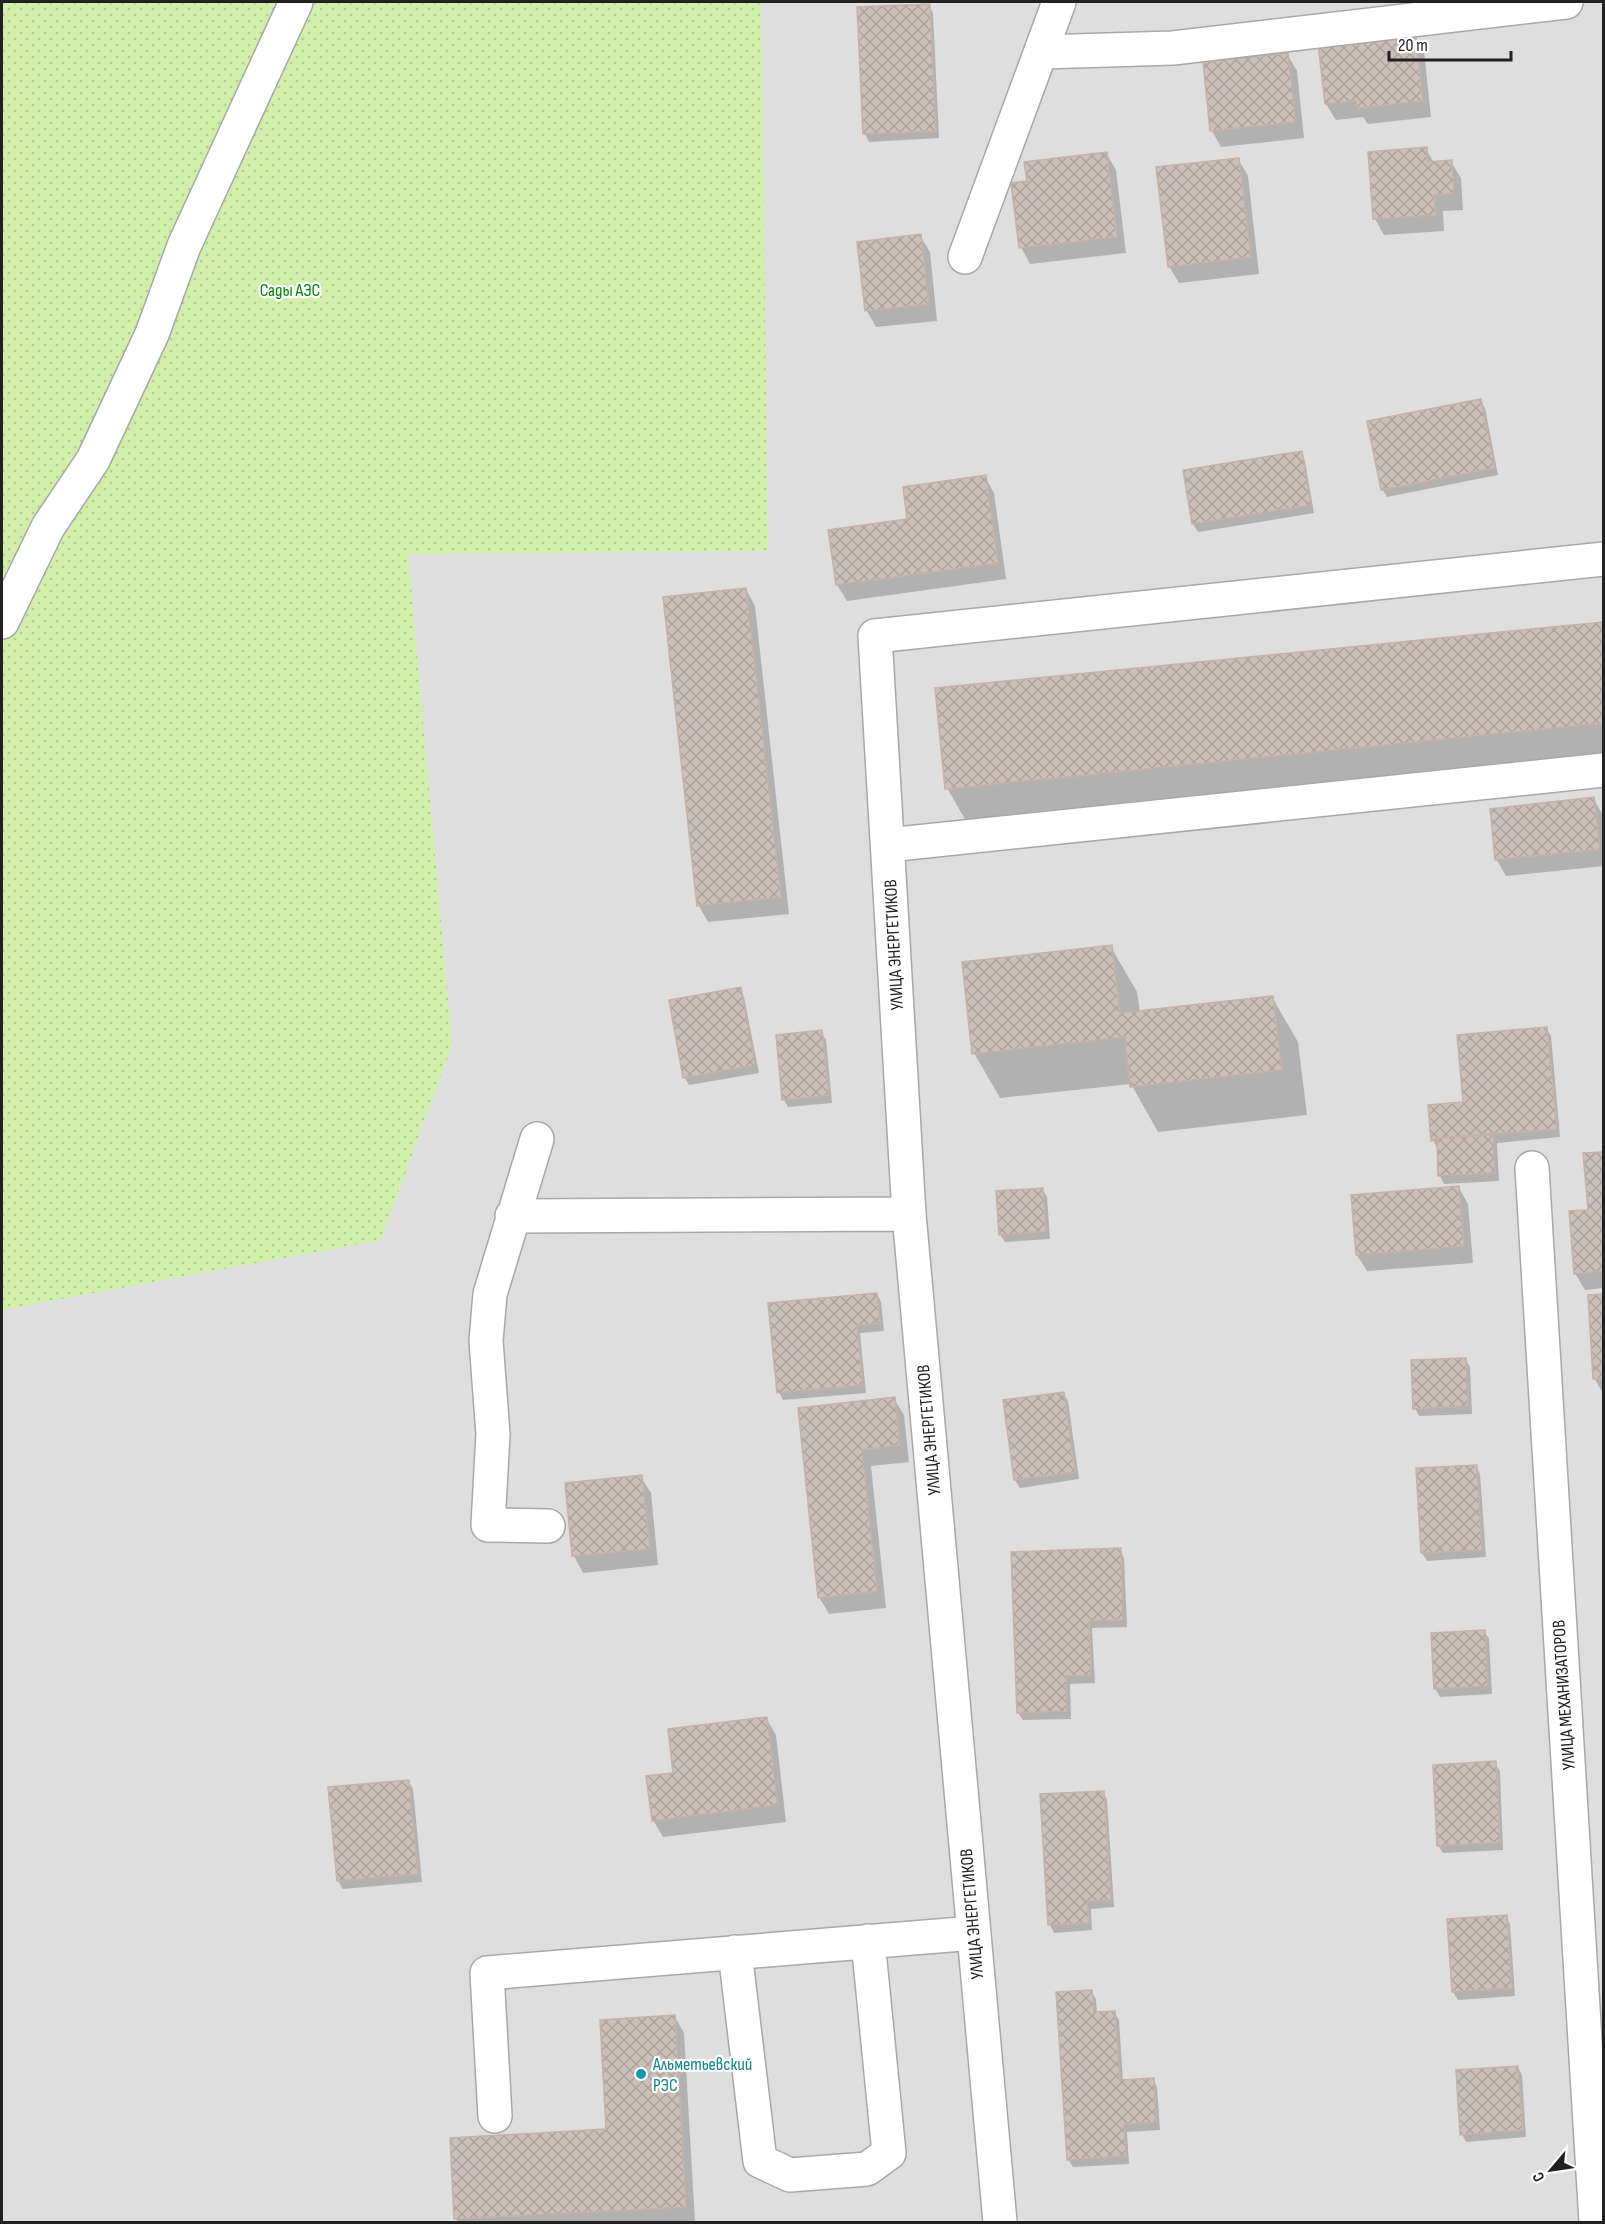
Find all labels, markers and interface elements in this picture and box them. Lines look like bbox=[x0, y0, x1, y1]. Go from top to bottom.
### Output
scale bar bbox=[1389, 24, 1510, 62]
text: 20 m bbox=[1398, 35, 1428, 56]
park label: Сады АЭС bbox=[260, 280, 320, 301]
street label: УЛИЦА ЭНЕРГЕТИКОВ bbox=[880, 879, 908, 1011]
street label: УЛИЦА ЭНЕРГЕТИКОВ bbox=[913, 1364, 945, 1496]
street label: УЛИЦА МЕХАНИЗАТОРОВ bbox=[1548, 1619, 1580, 1771]
street label: УЛИЦА ЭНЕРГЕТИКОВ bbox=[956, 1848, 988, 1980]
place label: Альметьевский РЭС bbox=[652, 2054, 752, 2096]
marker: Альметьевский РЭС bbox=[634, 2067, 648, 2081]
north arrow bbox=[1521, 2140, 1581, 2200]
text: С bbox=[1529, 2168, 1549, 2185]

